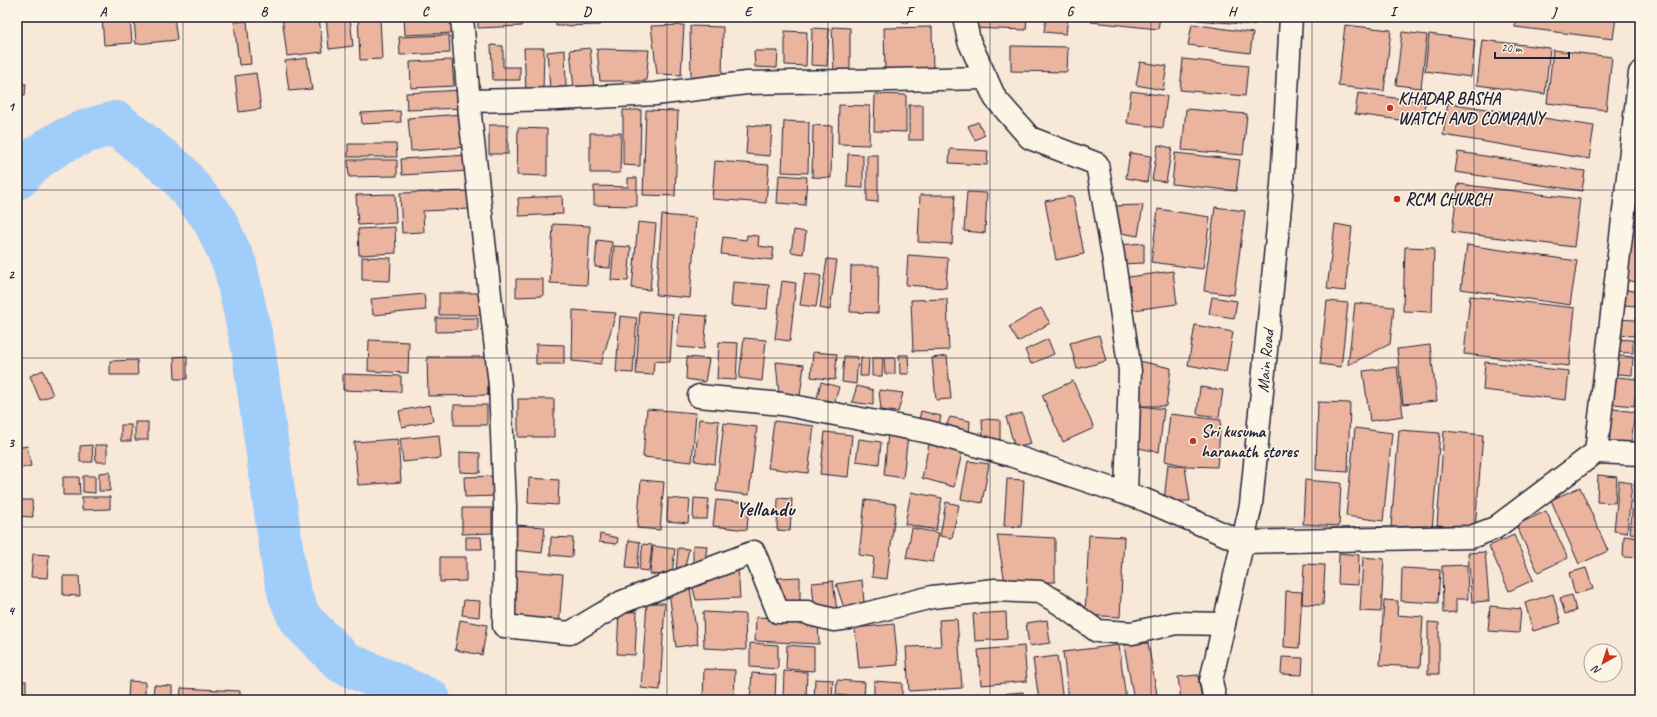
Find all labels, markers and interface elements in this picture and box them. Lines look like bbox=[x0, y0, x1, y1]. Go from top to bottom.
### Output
text: A bbox=[100, 4, 108, 20]
text: B bbox=[261, 4, 269, 20]
text: C bbox=[422, 4, 430, 20]
text: D bbox=[583, 4, 592, 20]
text: E bbox=[745, 4, 754, 20]
text: F bbox=[906, 4, 915, 20]
text: G bbox=[1067, 4, 1075, 20]
text: H bbox=[1228, 4, 1238, 20]
text: I bbox=[1390, 4, 1399, 20]
text: J bbox=[1551, 4, 1558, 20]
scale bar bbox=[1495, 34, 1569, 60]
text: 20 m bbox=[1501, 40, 1523, 56]
place label: KHADAR BASHA WATCH AND COMPANY bbox=[1398, 88, 1547, 129]
text: 1 bbox=[8, 99, 16, 115]
marker: KHADAR BASHA WATCH AND COMPANY bbox=[1385, 103, 1395, 113]
place label: RCM CHURCH bbox=[1405, 189, 1494, 210]
marker: RCM CHURCH bbox=[1392, 194, 1402, 204]
text: 2 bbox=[8, 267, 15, 283]
street label: Main Road bbox=[1252, 325, 1279, 393]
place label: Sri kusuma haranath stores bbox=[1201, 421, 1300, 462]
text: 3 bbox=[8, 435, 15, 451]
marker: Sri kusuma haranath stores bbox=[1188, 436, 1198, 446]
district label: Yellandu bbox=[736, 496, 796, 522]
text: 4 bbox=[8, 603, 16, 619]
north arrow bbox=[1583, 643, 1623, 683]
text: N bbox=[1588, 662, 1604, 678]

